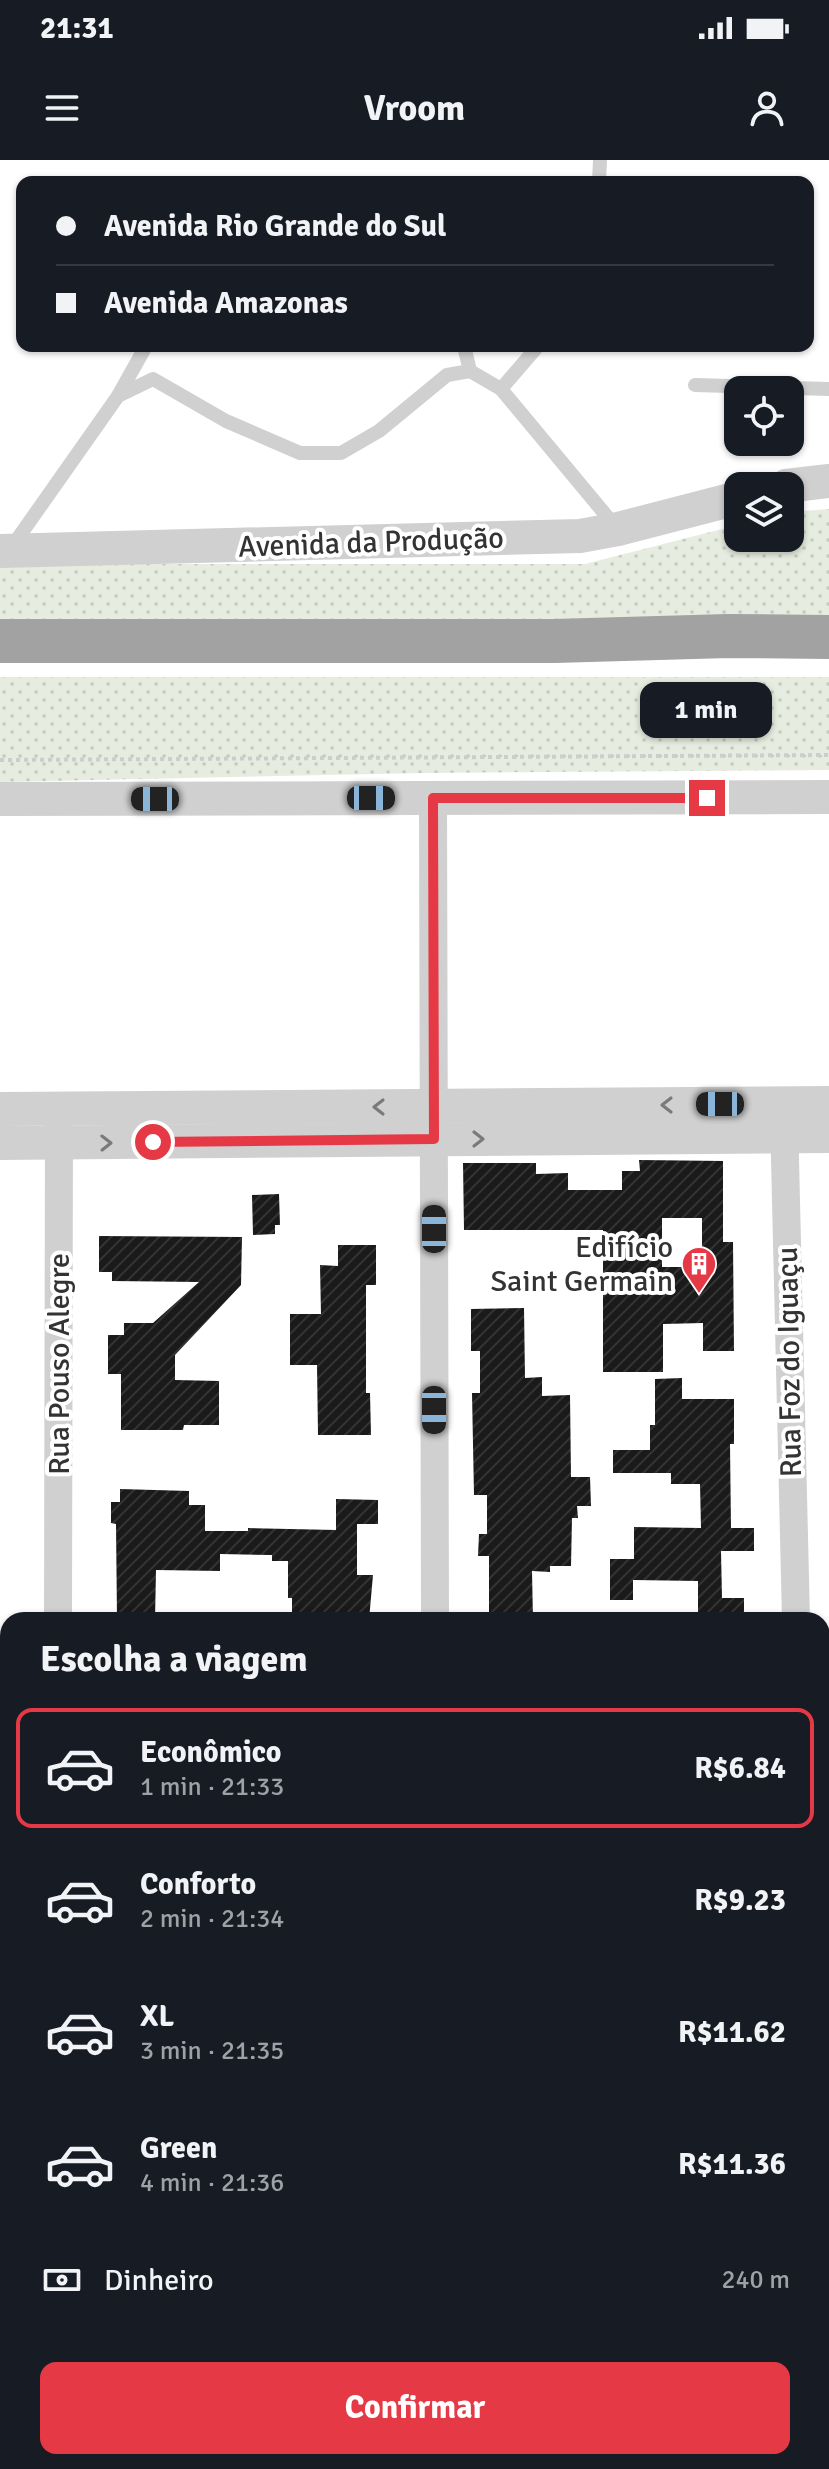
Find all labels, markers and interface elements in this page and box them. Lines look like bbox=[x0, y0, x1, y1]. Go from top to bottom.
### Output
text: 21:31 bbox=[40, 10, 114, 47]
icon: menu bbox=[40, 86, 84, 130]
text: Vroom bbox=[364, 86, 465, 131]
icon: person bbox=[745, 86, 789, 130]
text: Avenida Rio Grande do Sul bbox=[104, 208, 446, 245]
text: Avenida Amazonas bbox=[104, 285, 348, 322]
map controls bbox=[724, 376, 804, 552]
button: locate bbox=[724, 376, 804, 456]
button: layers bbox=[724, 472, 804, 552]
street label: Avenida da Produção bbox=[238, 519, 504, 566]
callout: 1 min bbox=[641, 682, 773, 738]
text: 1 min bbox=[675, 694, 737, 726]
route end bbox=[689, 780, 725, 816]
car bbox=[347, 786, 395, 810]
car bbox=[131, 787, 179, 811]
car bbox=[696, 1092, 744, 1116]
one-way arrow bbox=[660, 1096, 673, 1113]
one-way arrow bbox=[372, 1098, 385, 1115]
route start bbox=[135, 1124, 171, 1160]
one-way arrow bbox=[472, 1130, 485, 1148]
one-way arrow bbox=[100, 1134, 113, 1151]
car bbox=[422, 1205, 446, 1253]
place label: Edifício Saint Germain bbox=[490, 1229, 673, 1300]
building icon: Edifício Saint Germain bbox=[680, 1245, 718, 1295]
street label: Rua Foz do Iguaçu bbox=[769, 1247, 810, 1477]
street label: Rua Pouso Alegre bbox=[41, 1253, 78, 1475]
car bbox=[422, 1386, 446, 1434]
text: Escolha a viagem bbox=[40, 1637, 308, 1682]
icon: car bbox=[44, 1732, 116, 1804]
text: Econômico bbox=[140, 1734, 282, 1771]
text: R$6.84 bbox=[694, 1750, 786, 1787]
text: 1 min · 21:33 bbox=[140, 1771, 284, 1803]
icon: car bbox=[44, 1864, 116, 1936]
text: Conforto bbox=[140, 1866, 256, 1903]
text: R$9.23 bbox=[694, 1882, 786, 1919]
text: 2 min · 21:34 bbox=[140, 1903, 284, 1935]
icon: car bbox=[44, 1996, 116, 2068]
text: XL bbox=[140, 1998, 174, 2035]
text: R$11.62 bbox=[678, 2014, 786, 2051]
text: 3 min · 21:35 bbox=[140, 2035, 284, 2067]
icon: car bbox=[44, 2128, 116, 2200]
text: Green bbox=[140, 2130, 217, 2167]
text: R$11.36 bbox=[678, 2146, 786, 2183]
text: 4 min · 21:36 bbox=[140, 2167, 284, 2199]
icon: cash bbox=[40, 2258, 84, 2302]
text: Dinheiro bbox=[104, 2262, 214, 2299]
text: 240 m bbox=[721, 2264, 790, 2296]
button: Confirmar bbox=[40, 2362, 790, 2454]

